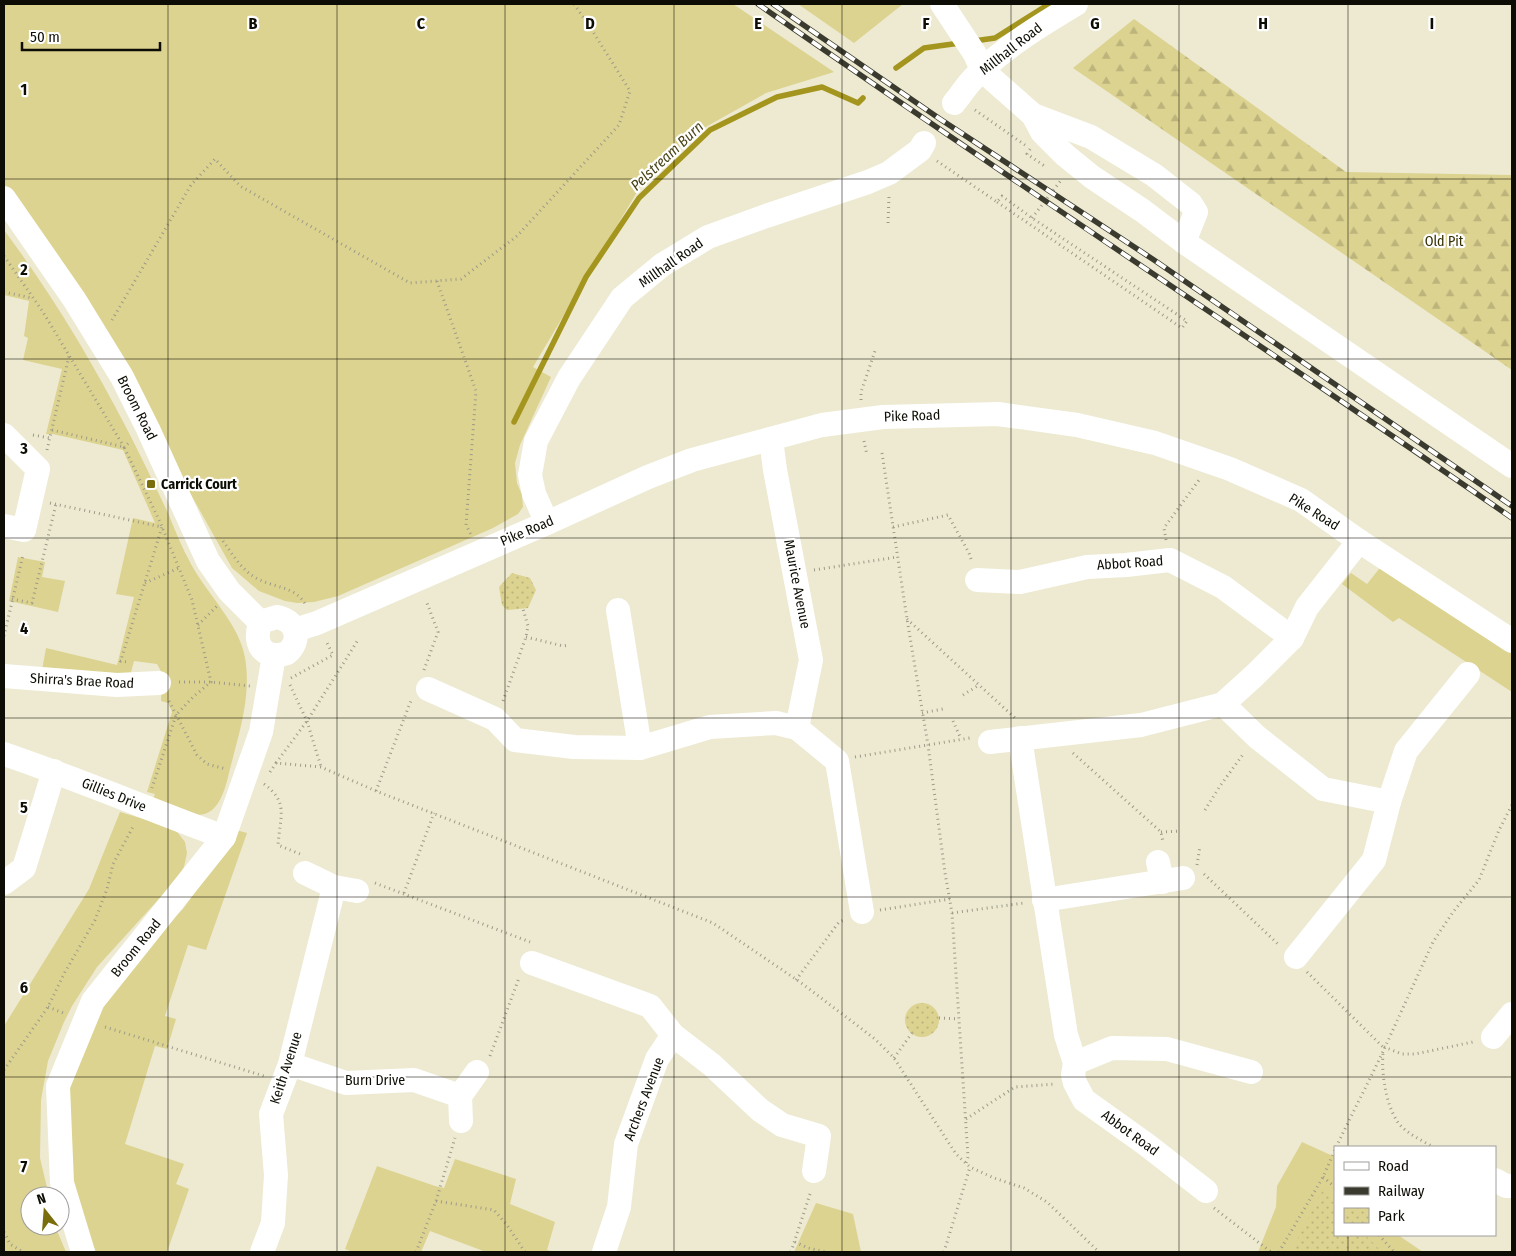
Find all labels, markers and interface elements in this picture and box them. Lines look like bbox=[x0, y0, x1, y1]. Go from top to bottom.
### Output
text: B bbox=[249, 14, 258, 33]
text: C bbox=[417, 14, 426, 33]
text: D bbox=[585, 14, 595, 33]
text: E bbox=[754, 14, 762, 33]
text: F bbox=[922, 14, 930, 33]
text: G bbox=[1090, 14, 1100, 33]
text: H bbox=[1258, 14, 1268, 33]
text: I bbox=[1430, 14, 1434, 33]
street label: Millhall Road bbox=[976, 19, 1046, 79]
scale bar bbox=[22, 20, 160, 52]
text: 50 m bbox=[30, 28, 60, 46]
text: 1 bbox=[21, 80, 27, 99]
water label: Pelstream Burn bbox=[627, 118, 707, 194]
park label: Old Pit bbox=[1425, 233, 1464, 250]
street label: Millhall Road bbox=[636, 235, 706, 291]
text: 2 bbox=[19, 260, 28, 279]
street label: Broom Road bbox=[114, 373, 160, 443]
street label: Pike Road bbox=[883, 407, 941, 425]
text: 3 bbox=[19, 439, 28, 458]
place label: Carrick Court bbox=[161, 476, 238, 493]
marker: Carrick Court bbox=[145, 478, 157, 490]
street label: Pike Road bbox=[1286, 490, 1342, 534]
street label: Pike Road bbox=[498, 512, 556, 550]
street label: Maurice Avenue bbox=[780, 538, 814, 630]
street label: Abbot Road bbox=[1096, 552, 1164, 574]
text: 4 bbox=[20, 619, 28, 638]
street label: Shirra's Brae Road bbox=[30, 670, 134, 692]
street label: Gillies Drive bbox=[79, 774, 149, 816]
text: 5 bbox=[20, 798, 28, 817]
street label: Broom Road bbox=[107, 915, 165, 981]
text: 6 bbox=[20, 978, 28, 997]
street label: Keith Avenue bbox=[266, 1030, 306, 1106]
street label: Archers Avenue bbox=[620, 1055, 668, 1143]
street label: Burn Drive bbox=[345, 1072, 405, 1089]
street label: Abbot Road bbox=[1098, 1107, 1162, 1159]
legend bbox=[1334, 1146, 1496, 1236]
text: 7 bbox=[21, 1157, 28, 1176]
text: Road bbox=[1378, 1157, 1409, 1175]
text: Railway bbox=[1378, 1182, 1425, 1200]
north arrow bbox=[20, 1186, 70, 1236]
text: N bbox=[35, 1190, 48, 1208]
text: Park bbox=[1378, 1207, 1405, 1225]

